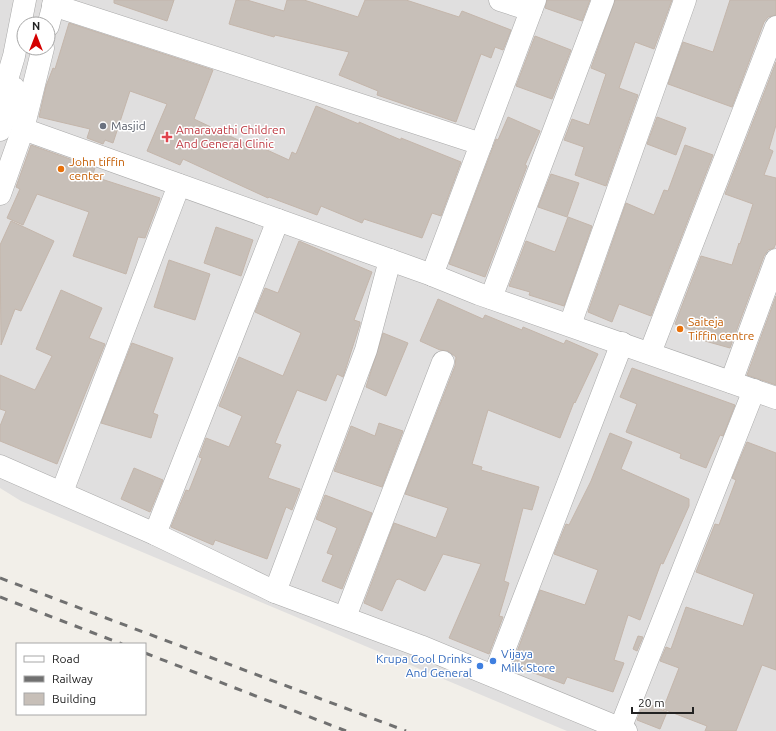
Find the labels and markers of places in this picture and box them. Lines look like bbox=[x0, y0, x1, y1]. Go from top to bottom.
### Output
place label: Masjid bbox=[111, 119, 146, 132]
marker: Masjid bbox=[98, 121, 108, 131]
place label: Amaravathi Children And General Clinic bbox=[176, 123, 286, 150]
marker: Amaravathi Children And General Clinic bbox=[161, 131, 173, 143]
place label: John tiffin center bbox=[69, 155, 125, 182]
marker: John tiffin center bbox=[56, 164, 66, 174]
place label: Saiteja Tiffin centre bbox=[688, 315, 754, 342]
marker: Saiteja Tiffin centre bbox=[675, 324, 685, 334]
place label: Vijaya Milk Store bbox=[501, 647, 555, 674]
place label: Krupa Cool Drinks And General bbox=[376, 652, 472, 679]
marker: Vijaya Milk Store bbox=[488, 656, 498, 666]
marker: Krupa Cool Drinks And General bbox=[475, 661, 485, 671]

